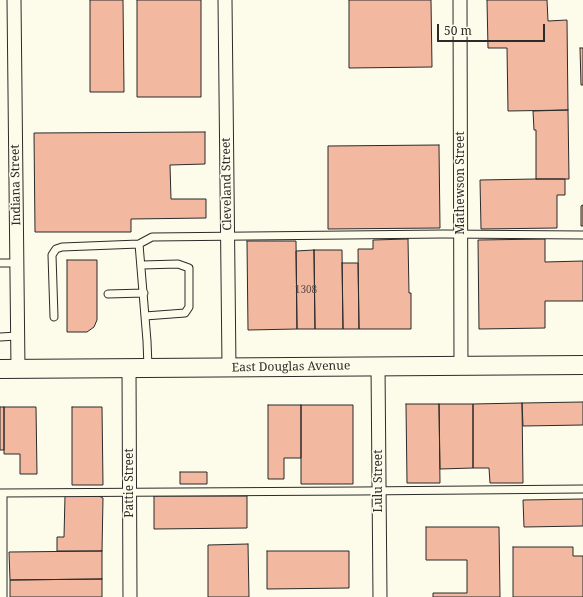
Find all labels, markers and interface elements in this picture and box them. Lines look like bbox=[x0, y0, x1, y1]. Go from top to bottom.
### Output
scale bar bbox=[439, 16, 547, 42]
text: 50 m bbox=[444, 22, 472, 39]
street label: Mathewson Street bbox=[454, 131, 468, 235]
street label: Cleveland Street bbox=[219, 137, 235, 231]
street label: Indiana Street bbox=[8, 144, 24, 226]
house number: 1308 bbox=[295, 284, 317, 296]
street label: East Douglas Avenue bbox=[232, 359, 350, 375]
street label: Pattie Street bbox=[123, 448, 137, 518]
street label: Lulu Street bbox=[372, 449, 386, 513]

